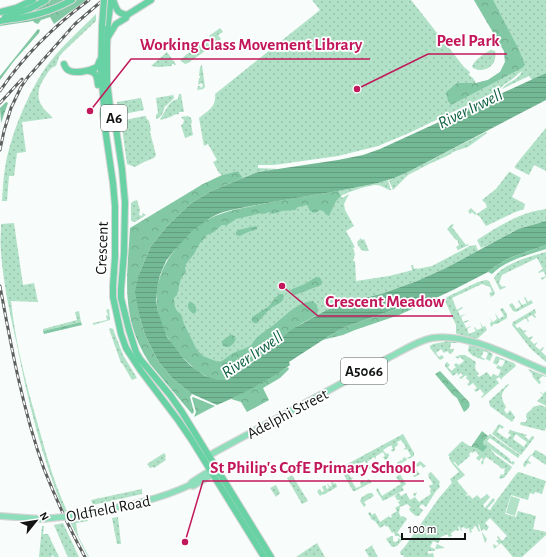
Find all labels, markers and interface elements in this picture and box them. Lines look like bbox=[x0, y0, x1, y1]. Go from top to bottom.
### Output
callout: Peel Park bbox=[428, 25, 507, 54]
callout: Working Class Movement Library bbox=[131, 30, 370, 59]
text: Peel Park bbox=[436, 32, 500, 49]
text: Working Class Movement Library bbox=[140, 36, 363, 54]
water label: River Irwell bbox=[435, 85, 505, 131]
road number: A6 bbox=[101, 105, 127, 131]
street label: Crescent bbox=[93, 221, 111, 275]
callout: Crescent Meadow bbox=[318, 287, 453, 316]
text: Crescent Meadow bbox=[325, 293, 445, 310]
water label: River Irwell bbox=[219, 328, 286, 381]
road number: A5066 bbox=[341, 358, 387, 384]
street label: Adelphi Street bbox=[244, 386, 331, 442]
callout: St Philip's CofE Primary School bbox=[203, 452, 424, 481]
text: St Philip's CofE Primary School bbox=[210, 459, 416, 477]
street label: Oldfield Road bbox=[65, 493, 152, 525]
north arrow bbox=[16, 501, 56, 541]
text: N bbox=[38, 510, 51, 522]
scale bar bbox=[402, 515, 465, 541]
text: 100 m bbox=[408, 523, 436, 535]

